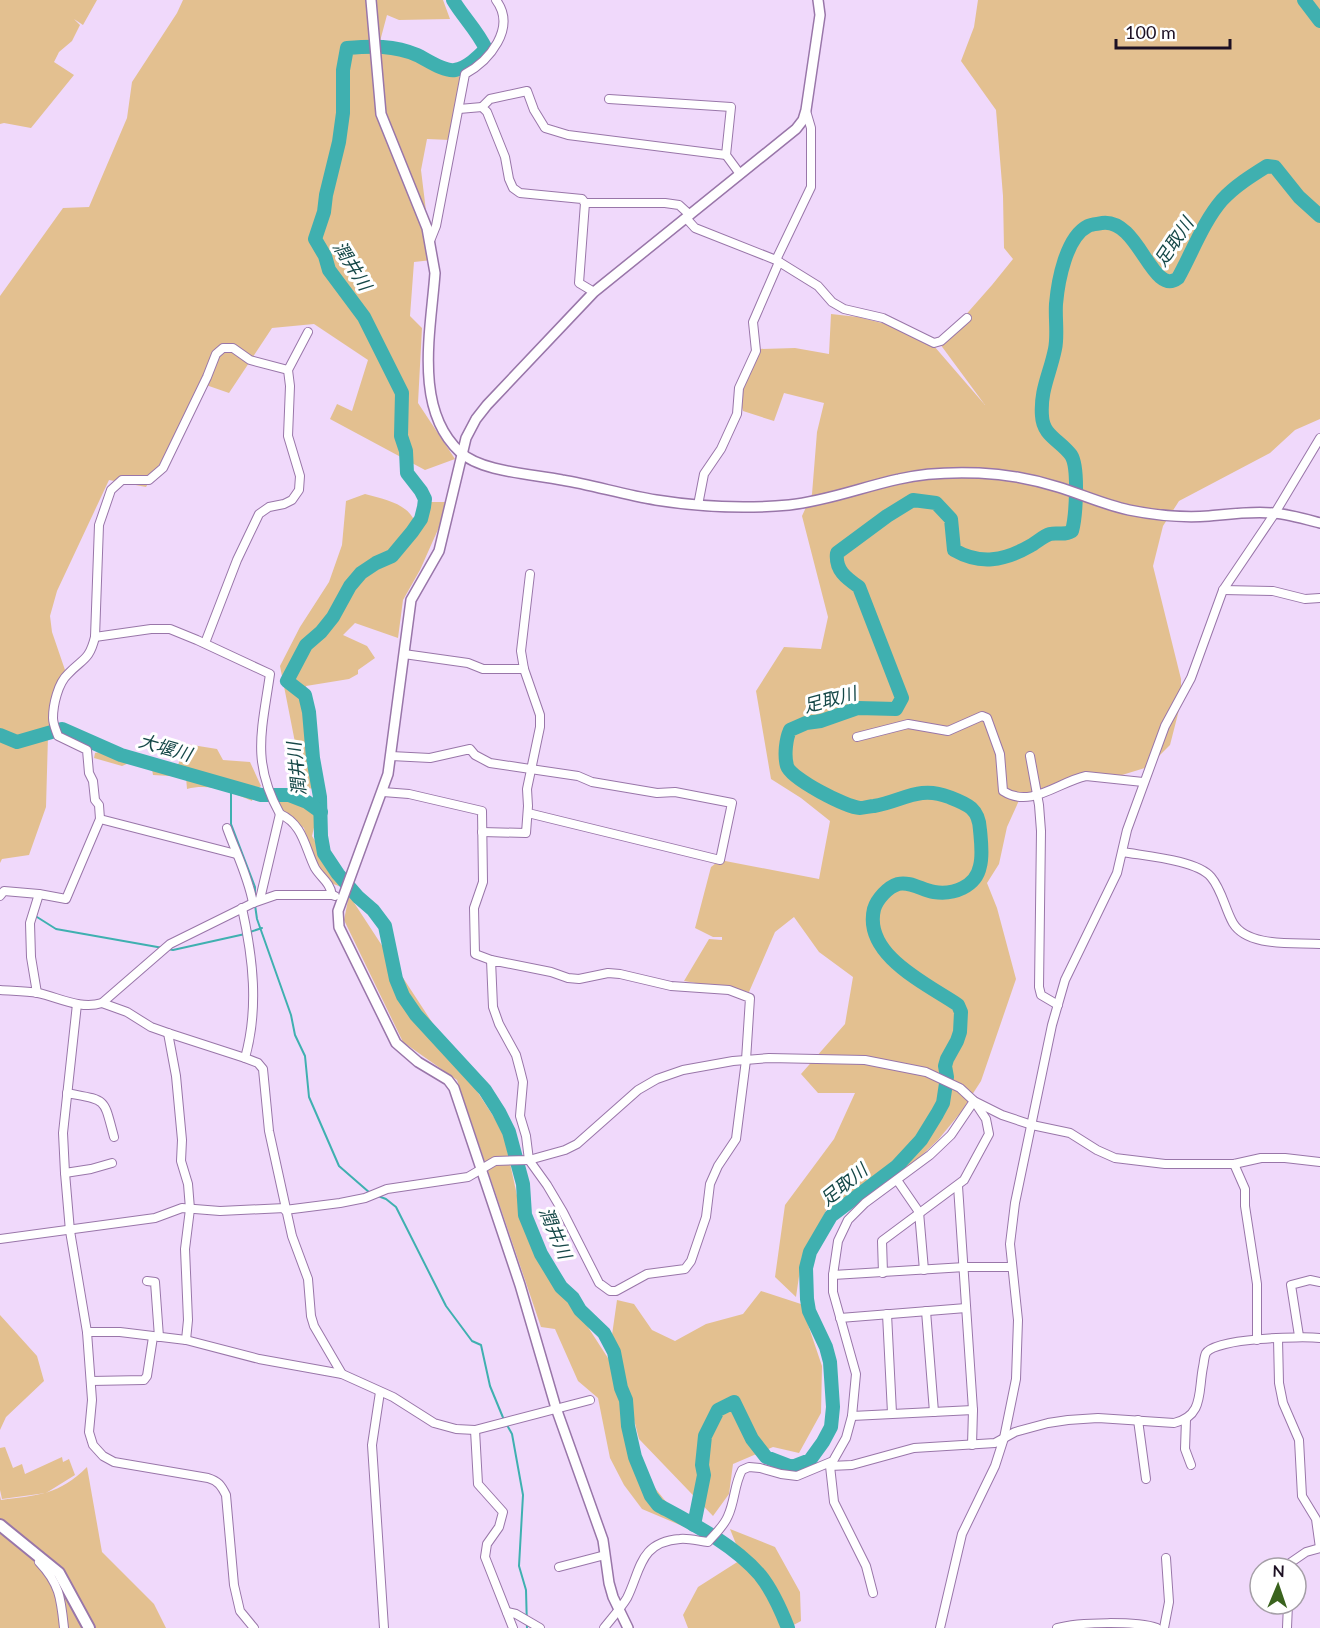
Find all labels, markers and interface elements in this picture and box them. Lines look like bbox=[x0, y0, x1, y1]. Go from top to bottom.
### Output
scale bar bbox=[1116, 12, 1230, 50]
text: 100 m bbox=[1125, 21, 1176, 43]
water label: 足取川 bbox=[1149, 211, 1199, 270]
water label: 潤井川 bbox=[329, 237, 378, 296]
water label: 足取川 bbox=[801, 681, 861, 717]
water label: 大堰川 bbox=[136, 729, 196, 766]
water label: 潤井川 bbox=[282, 739, 310, 797]
water label: 足取川 bbox=[815, 1157, 873, 1210]
water label: 潤井川 bbox=[535, 1203, 577, 1264]
north arrow bbox=[1248, 1556, 1308, 1616]
text: N bbox=[1272, 1561, 1285, 1580]

